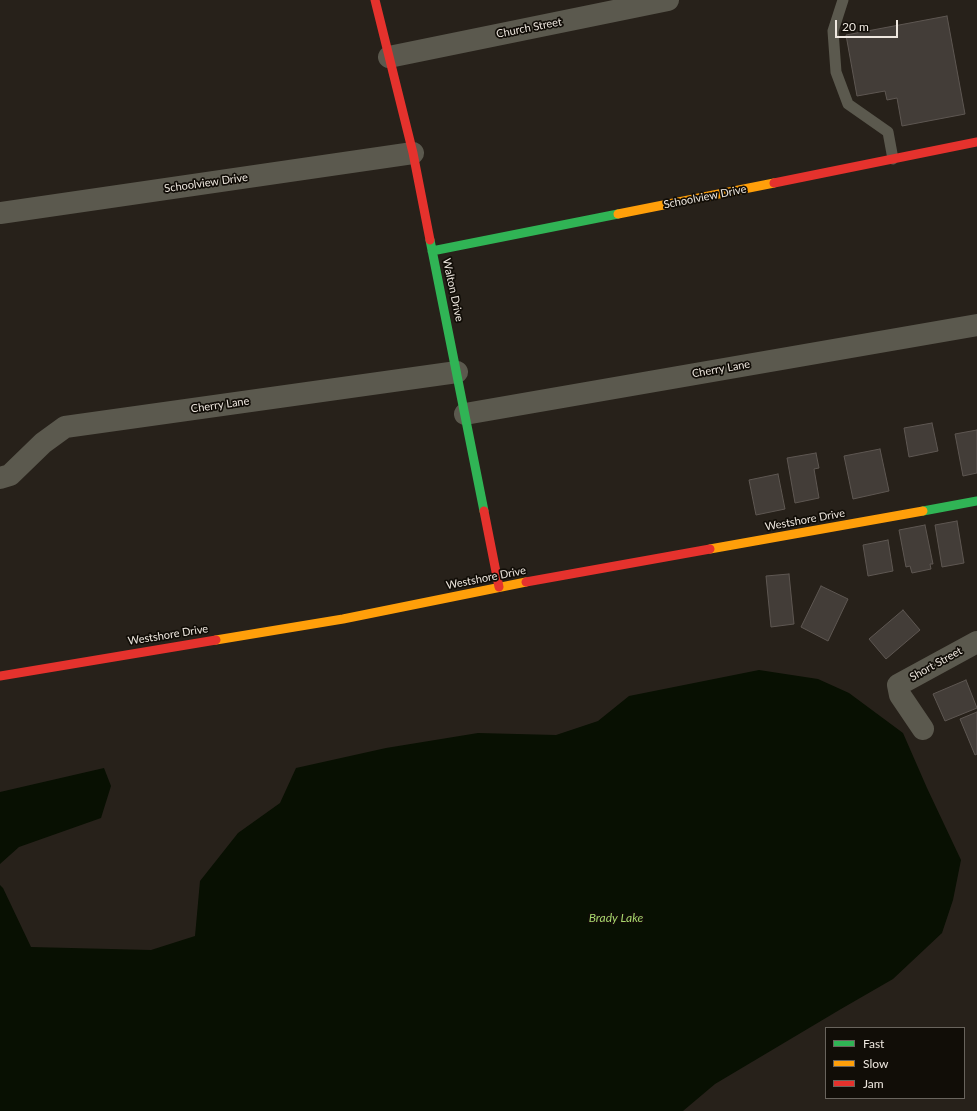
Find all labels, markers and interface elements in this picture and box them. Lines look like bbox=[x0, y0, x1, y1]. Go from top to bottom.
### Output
scale bar bbox=[837, 12, 900, 38]
street label: Church Street bbox=[495, 15, 563, 41]
text: 20 m bbox=[842, 19, 869, 34]
street label: Schoolview Drive bbox=[163, 171, 249, 195]
street label: Schoolview Drive bbox=[662, 182, 748, 212]
street label: Walton Drive bbox=[440, 257, 466, 323]
street label: Cherry Lane bbox=[691, 357, 751, 381]
street label: Cherry Lane bbox=[190, 394, 250, 416]
street label: Westshore Drive bbox=[764, 506, 846, 534]
street label: Westshore Drive bbox=[445, 564, 527, 592]
street label: Westshore Drive bbox=[127, 622, 209, 648]
street label: Short Street bbox=[907, 644, 965, 684]
water label: Brady Lake bbox=[589, 911, 643, 925]
legend bbox=[825, 1027, 965, 1099]
text: Fast bbox=[863, 1036, 884, 1051]
text: Slow bbox=[863, 1056, 888, 1071]
text: Jam bbox=[863, 1076, 884, 1091]

